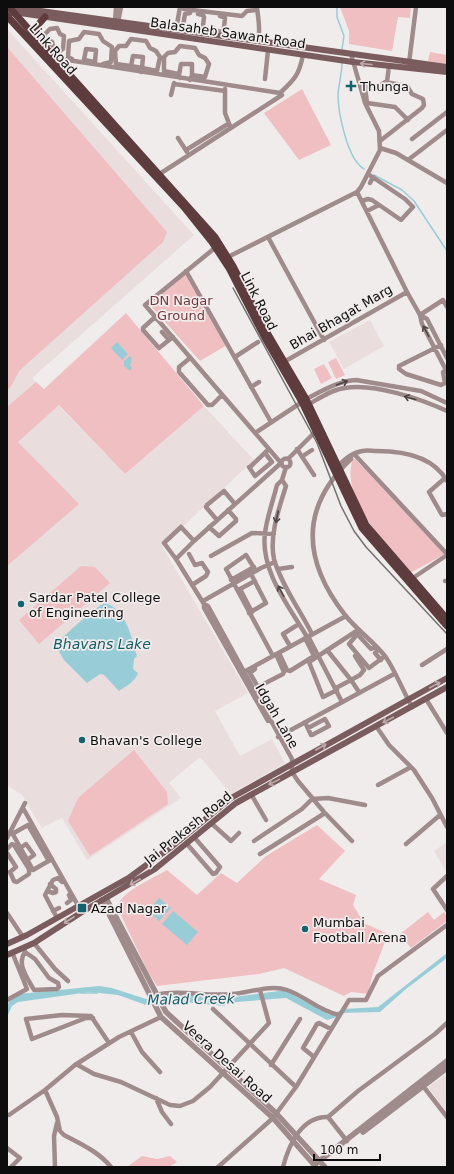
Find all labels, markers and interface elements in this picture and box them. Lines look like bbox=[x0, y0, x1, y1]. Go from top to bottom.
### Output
street label: Balasaheb Sawant Road bbox=[149, 15, 307, 51]
street label: Link Road bbox=[26, 20, 80, 78]
one-way arrow bbox=[360, 60, 373, 67]
place label: Thunga bbox=[359, 79, 409, 94]
marker: Thunga bbox=[345, 80, 357, 92]
street label: Link Road bbox=[238, 269, 280, 333]
street label: Bhai Bhagat Marg bbox=[287, 282, 395, 352]
park label: DN Nagar Ground bbox=[149, 293, 213, 323]
one-way arrow bbox=[422, 326, 429, 338]
one-way arrow bbox=[335, 378, 347, 386]
one-way arrow bbox=[404, 393, 417, 401]
one-way arrow bbox=[273, 510, 281, 523]
one-way arrow bbox=[276, 585, 284, 597]
place label: Sardar Patel College of Engineering bbox=[29, 590, 161, 620]
marker: Sardar Patel College of Engineering bbox=[16, 599, 26, 609]
water label: Bhavans Lake bbox=[53, 636, 151, 652]
one-way arrow bbox=[429, 680, 441, 688]
street label: Idgah Lane bbox=[252, 681, 302, 751]
one-way arrow bbox=[382, 716, 394, 724]
place label: Bhavan's College bbox=[90, 733, 202, 748]
marker: Bhavan's College bbox=[77, 735, 87, 745]
one-way arrow bbox=[315, 743, 327, 751]
one-way arrow bbox=[268, 779, 280, 786]
street label: Jai Prakash Road bbox=[141, 788, 234, 868]
one-way arrow bbox=[129, 879, 141, 887]
place label: Azad Nagar bbox=[91, 901, 167, 916]
marker: Azad Nagar bbox=[76, 902, 88, 914]
place label: Mumbai Football Arena bbox=[313, 915, 407, 945]
one-way arrow bbox=[63, 917, 75, 925]
marker: Mumbai Football Arena bbox=[300, 924, 310, 934]
water label: Malad Creek bbox=[147, 990, 236, 1008]
street label: Veera Desai Road bbox=[179, 1018, 275, 1106]
scale bar bbox=[314, 1136, 380, 1162]
text: 100 m bbox=[320, 1143, 358, 1157]

